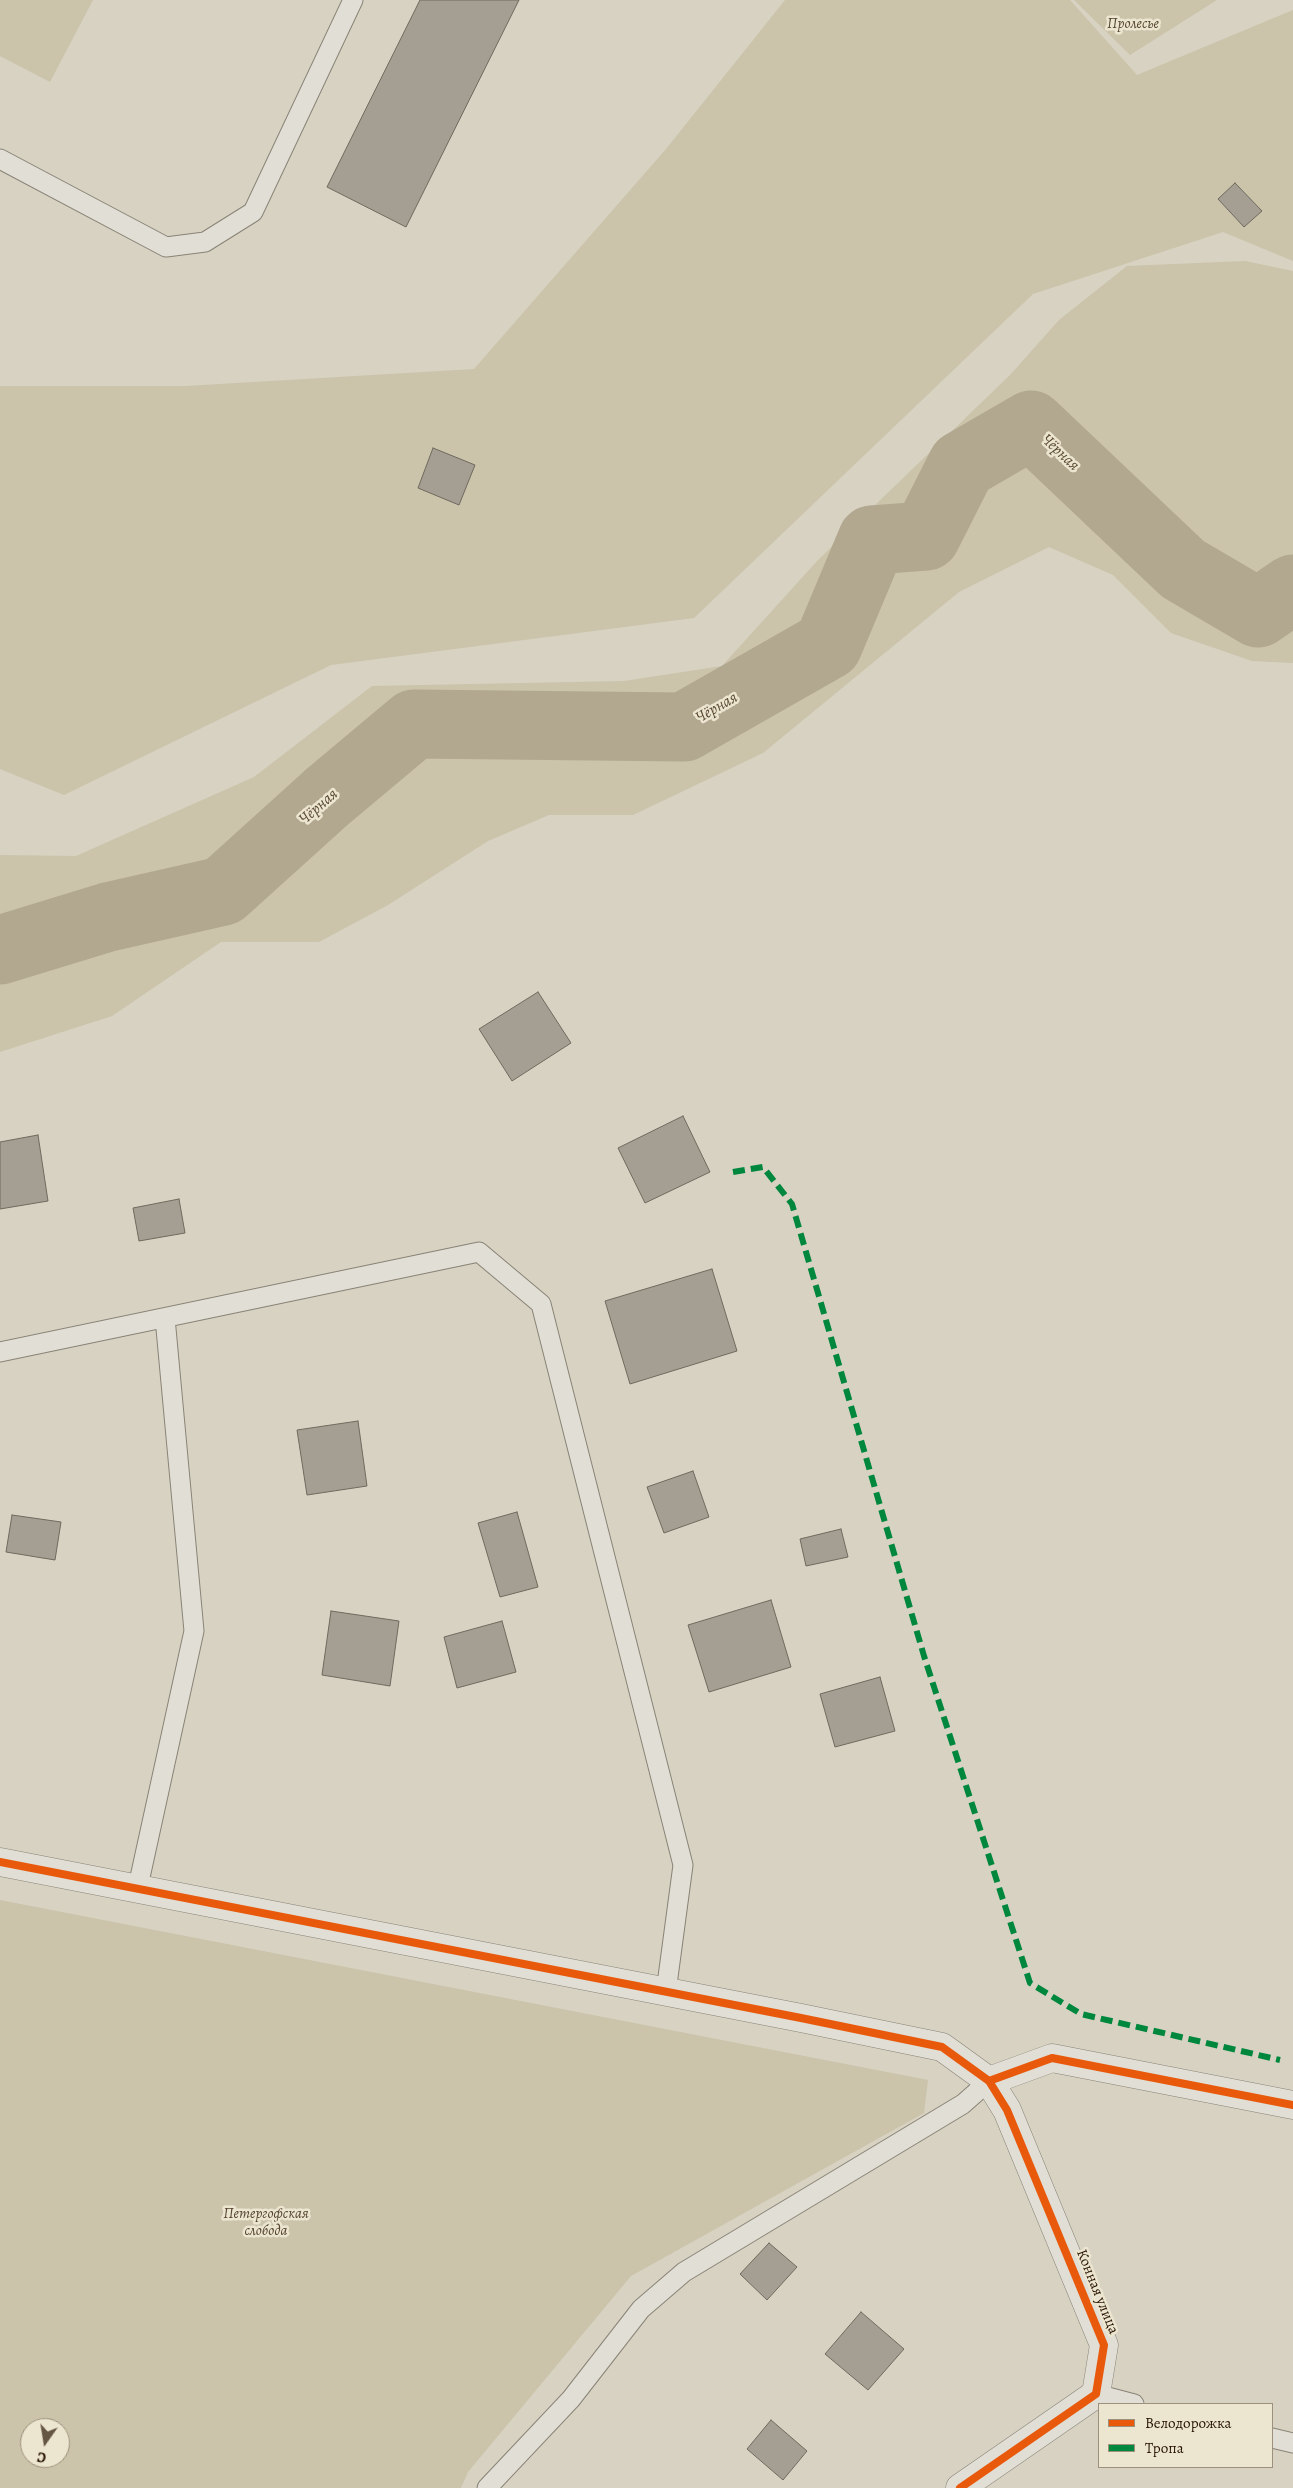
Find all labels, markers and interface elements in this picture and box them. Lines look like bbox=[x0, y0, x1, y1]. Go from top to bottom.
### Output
park label: Пролесье bbox=[1107, 15, 1159, 33]
water label: Чёрная bbox=[1037, 431, 1083, 475]
water label: Чёрная bbox=[693, 688, 741, 728]
water label: Чёрная bbox=[296, 785, 342, 829]
park label: Петергофская слобода bbox=[223, 2205, 309, 2240]
street label: Конная улица bbox=[1072, 2247, 1122, 2337]
legend bbox=[1098, 2403, 1273, 2468]
text: Велодорожка bbox=[1145, 2413, 1232, 2433]
north arrow bbox=[20, 2418, 70, 2468]
text: Тропа bbox=[1145, 2438, 1184, 2458]
text: С bbox=[35, 2447, 48, 2467]

